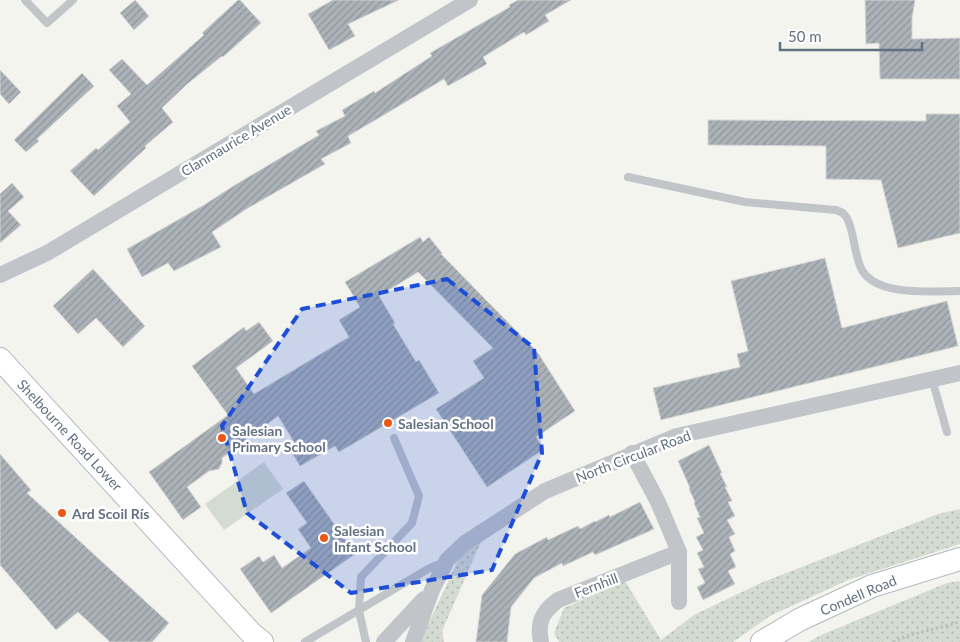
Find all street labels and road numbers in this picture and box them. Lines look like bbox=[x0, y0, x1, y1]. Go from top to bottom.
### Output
street label: Clanmaurice Avenue bbox=[178, 100, 294, 180]
street label: Shelbourne Road Lower bbox=[14, 376, 126, 494]
street label: North Circular Road bbox=[573, 426, 693, 486]
street label: Fernhill bbox=[572, 569, 620, 601]
street label: Condell Road bbox=[817, 571, 899, 619]

